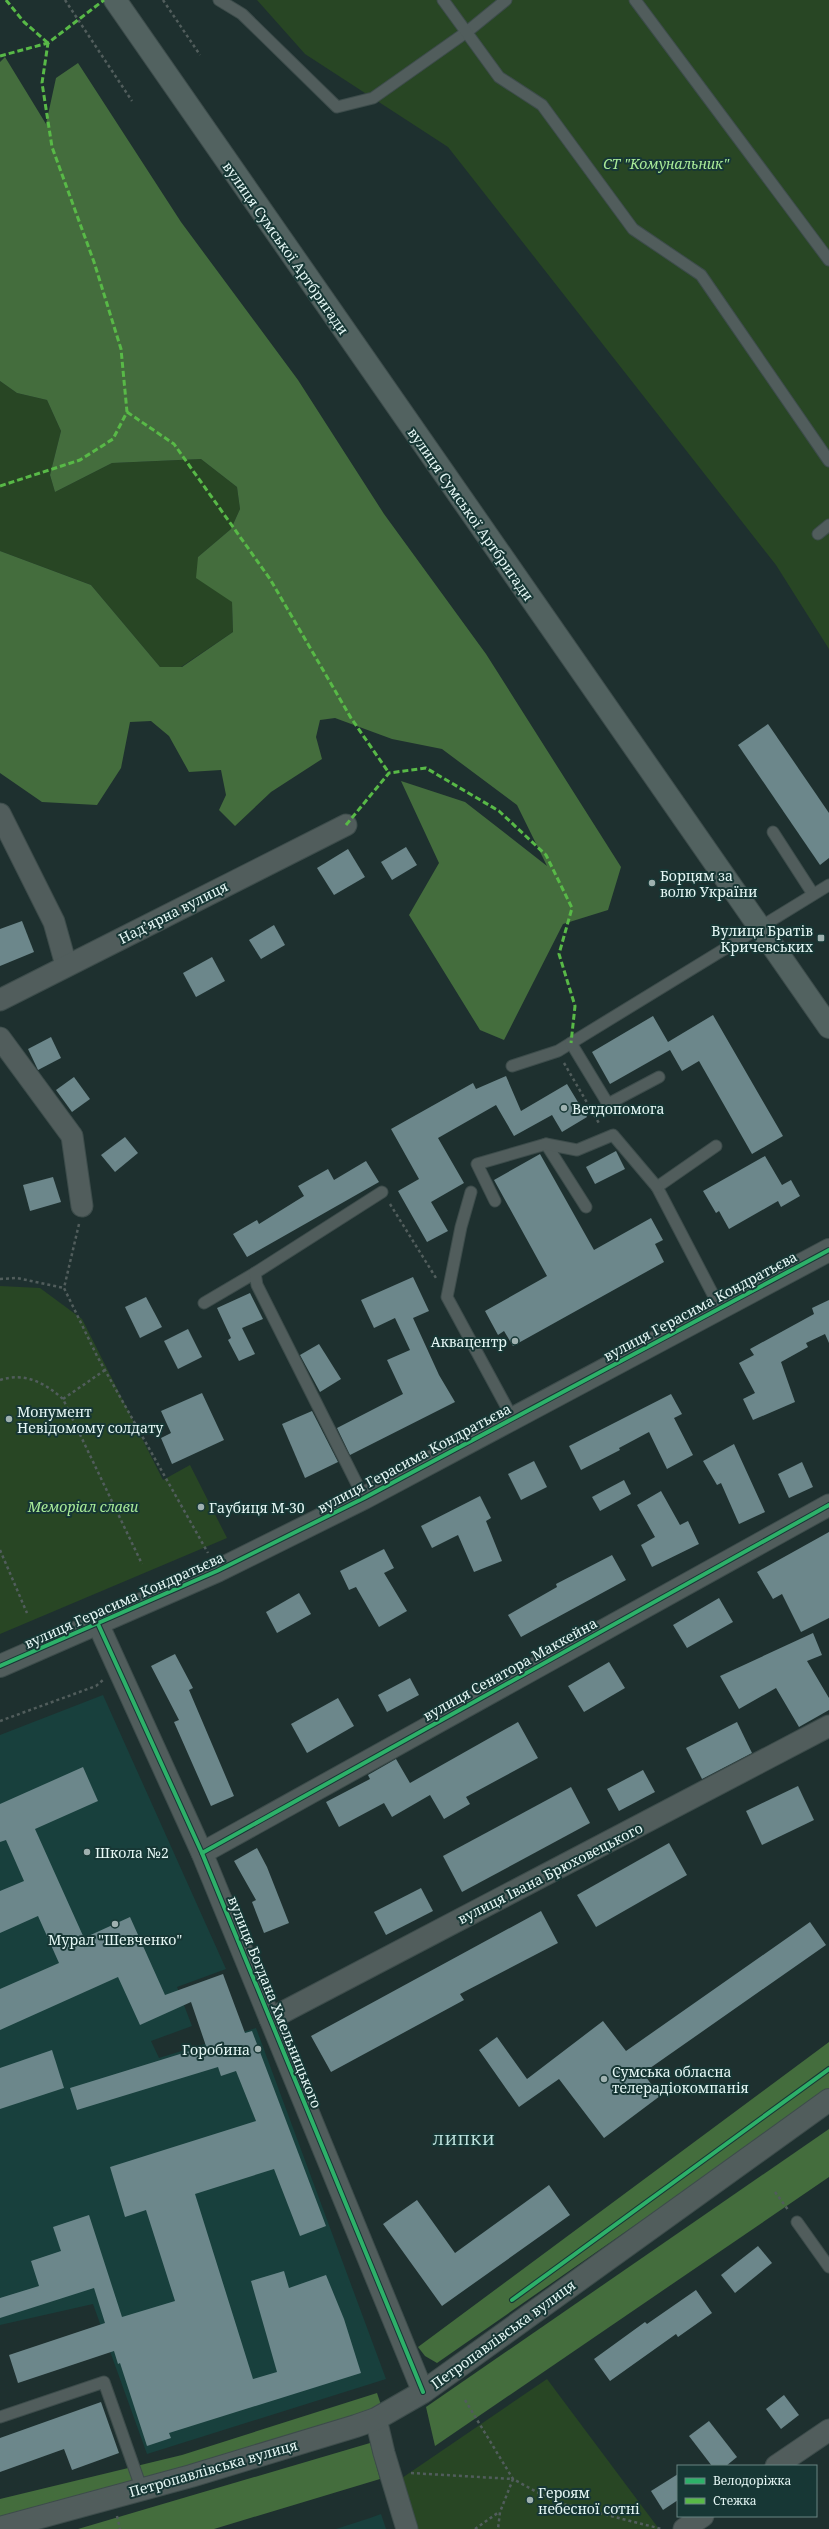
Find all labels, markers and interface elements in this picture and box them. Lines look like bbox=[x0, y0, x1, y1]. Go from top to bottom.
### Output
park label: СТ "Комунальник" bbox=[603, 154, 730, 173]
street label: вулиця Сумської Артбригади bbox=[219, 158, 353, 338]
street label: вулиця Сумської Артбригади bbox=[404, 424, 538, 604]
place label: Борцям за волю України bbox=[660, 866, 758, 901]
street label: Надʼярна вулиця bbox=[115, 876, 231, 948]
marker: Борцям за волю України bbox=[647, 878, 657, 888]
place label: Вулиця Братів Кричевських bbox=[711, 921, 814, 956]
marker: Вулиця Братів Кричевських bbox=[816, 933, 826, 943]
place label: Ветдопомога bbox=[572, 1099, 664, 1118]
marker: Ветдопомога bbox=[559, 1103, 569, 1113]
street label: вулиця Герасима Кондратьєва bbox=[600, 1247, 800, 1365]
place label: Аквацентр bbox=[431, 1332, 507, 1351]
marker: Аквацентр bbox=[510, 1336, 520, 1346]
street label: вулиця Герасима Кондратьєва bbox=[314, 1399, 514, 1517]
place label: Монумент Невідомому солдату bbox=[17, 1402, 163, 1437]
marker: Монумент Невідомому солдату bbox=[4, 1414, 14, 1424]
park label: Меморіал слави bbox=[27, 1497, 139, 1516]
place label: Гаубиця М-30 bbox=[209, 1498, 305, 1517]
marker: Гаубиця М-30 bbox=[196, 1502, 206, 1512]
street label: вулиця Герасима Кондратьєва bbox=[21, 1547, 227, 1653]
street label: вулиця Сенатора Маккейна bbox=[420, 1613, 600, 1725]
street label: вулиця Івана Брюховецького bbox=[454, 1818, 646, 1928]
place label: Школа №2 bbox=[95, 1843, 169, 1862]
marker: Школа №2 bbox=[82, 1847, 92, 1857]
street label: вулиця Богдана Хмельницького bbox=[224, 1893, 326, 2111]
marker: Мурал "Шевченко" bbox=[110, 1919, 120, 1929]
place label: Мурал "Шевченко" bbox=[48, 1930, 182, 1949]
place label: Горобина bbox=[182, 2040, 250, 2059]
marker: Горобина bbox=[253, 2044, 263, 2054]
place label: Сумська обласна телерадіокомпанія bbox=[612, 2062, 749, 2097]
marker: Сумська обласна телерадіокомпанія bbox=[599, 2074, 609, 2084]
district label: ЛИПКИ bbox=[433, 2129, 495, 2149]
street label: Петропавлівська вулиця bbox=[427, 2275, 579, 2393]
street label: Петропавлівська вулиця bbox=[127, 2435, 299, 2501]
legend bbox=[677, 2465, 817, 2517]
text: Велодоріжка bbox=[713, 2472, 791, 2489]
place label: Героям небесної сотні bbox=[538, 2483, 640, 2518]
text: Стежка bbox=[713, 2492, 757, 2509]
marker: Героям небесної сотні bbox=[525, 2495, 535, 2505]

